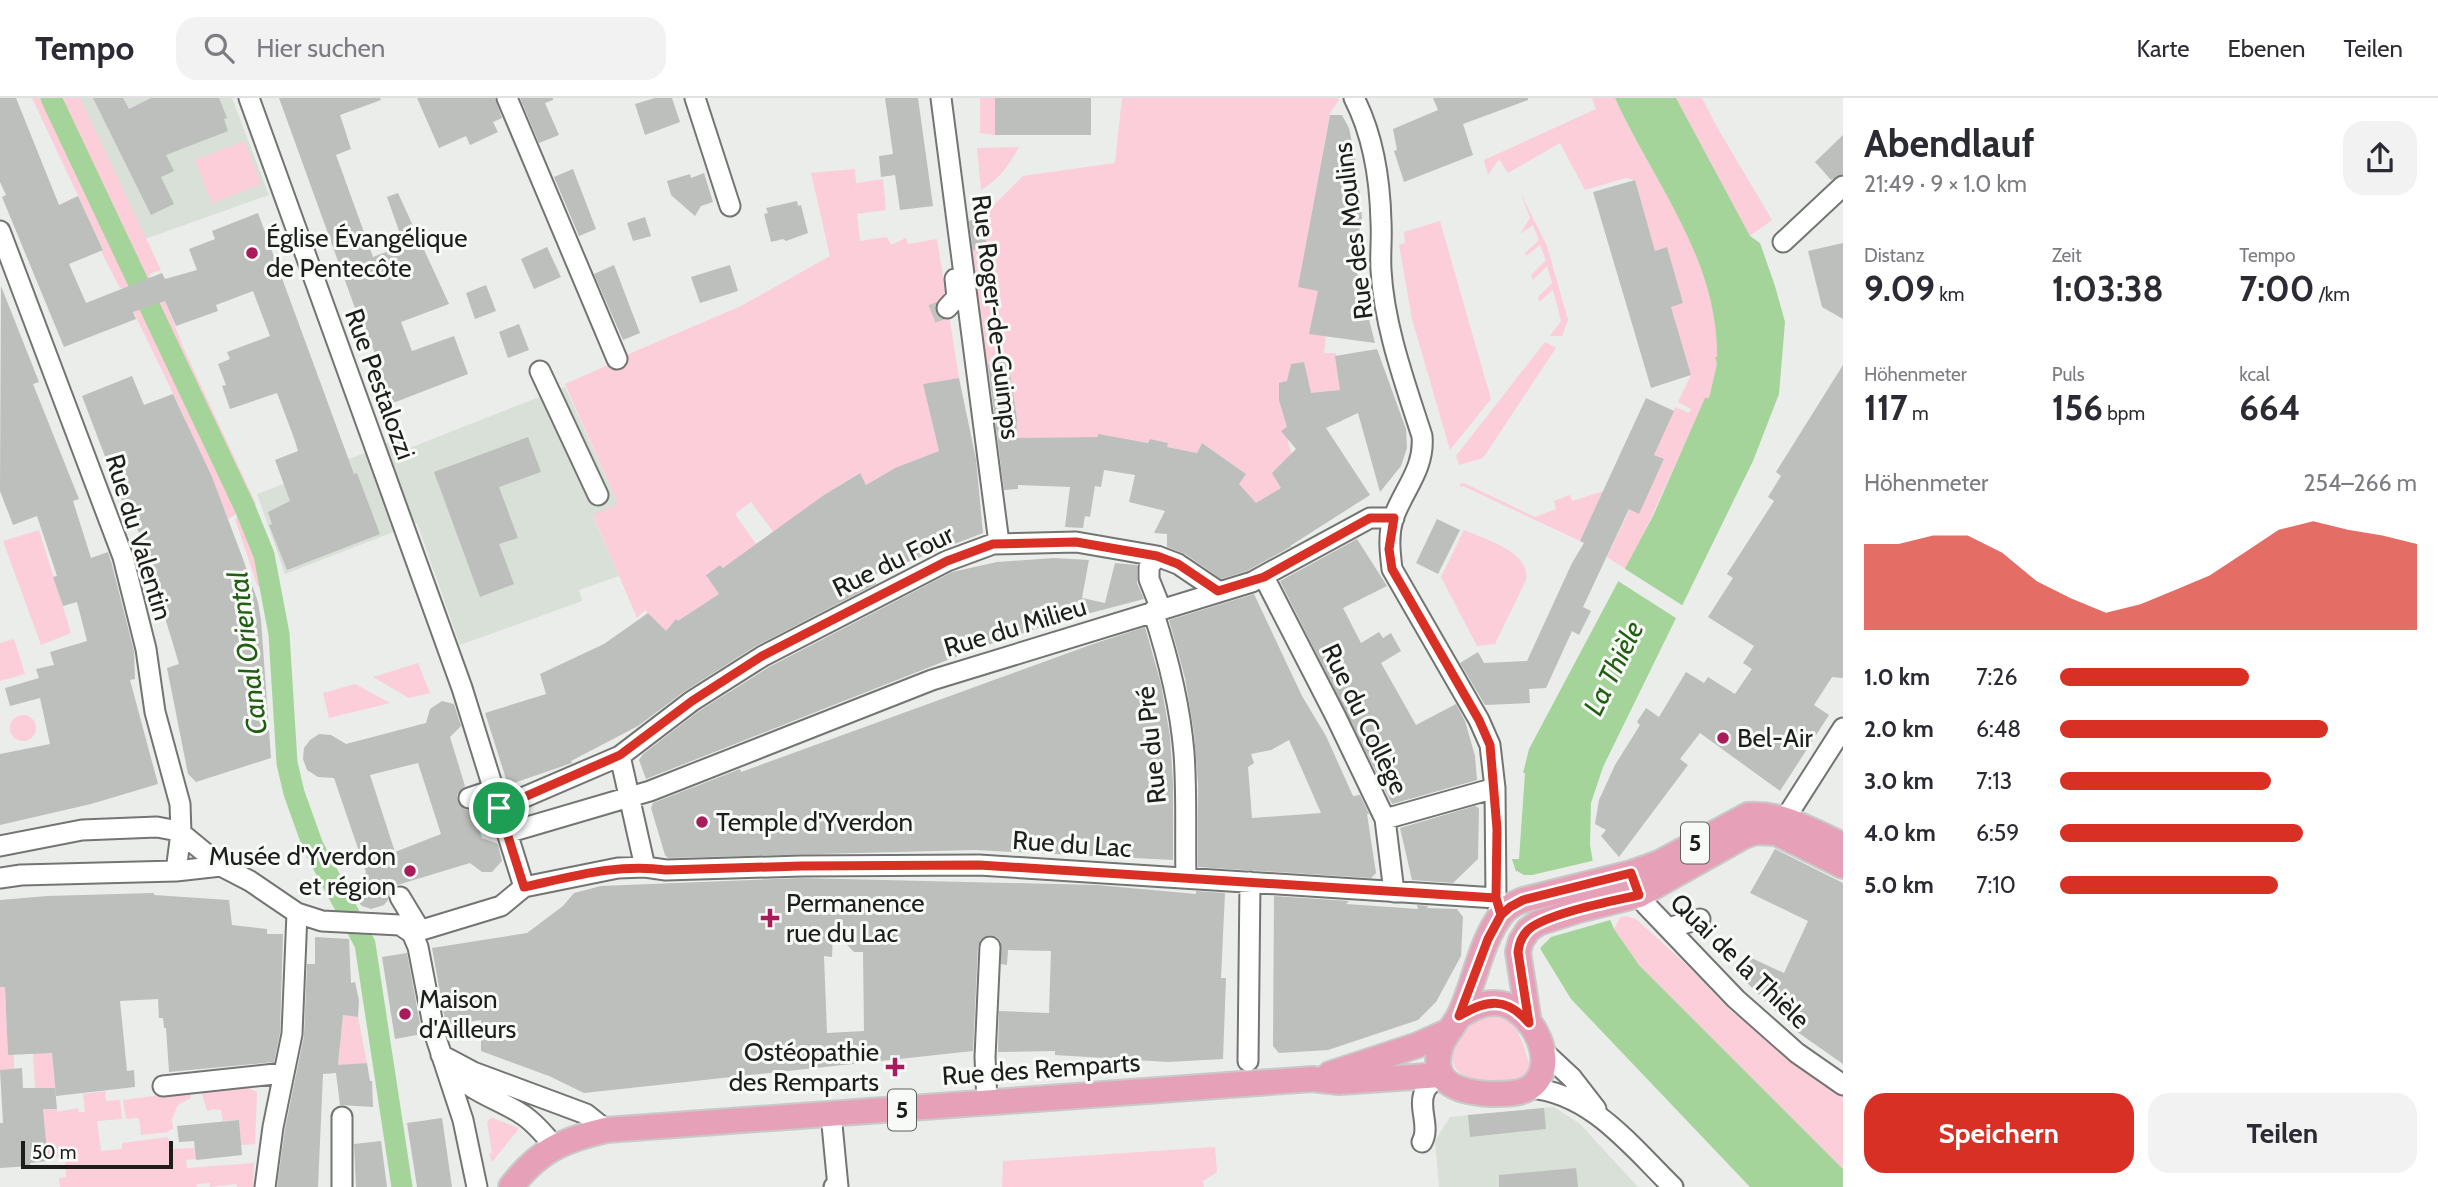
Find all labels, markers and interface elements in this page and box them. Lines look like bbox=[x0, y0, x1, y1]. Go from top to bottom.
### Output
search box bbox=[176, 17, 666, 80]
text: Tempo bbox=[35, 28, 134, 68]
icon: search bbox=[200, 29, 238, 67]
text: Hier suchen bbox=[256, 32, 385, 64]
text: Karte bbox=[2136, 34, 2189, 63]
text: Ebenen bbox=[2227, 34, 2305, 63]
text: Teilen bbox=[2343, 34, 2403, 63]
text: Abendlauf bbox=[1864, 120, 2034, 167]
button: share bbox=[2343, 121, 2417, 195]
street label: Rue des Moulins bbox=[1326, 140, 1380, 321]
text: 21:49 · 9 × 1.0 km bbox=[1864, 170, 2027, 198]
street label: Rue Roger-de-Guimps bbox=[965, 193, 1027, 441]
place label: Église Évangélique de Pentecôte bbox=[266, 222, 468, 284]
text: Distanz bbox=[1864, 244, 1925, 267]
text: Zeit bbox=[2052, 244, 2082, 267]
text: Tempo bbox=[2239, 244, 2295, 267]
marker: Église Évangélique de Pentecôte bbox=[244, 245, 260, 261]
text: 9.09 bbox=[1864, 267, 1935, 310]
text: 1:03:38 bbox=[2052, 267, 2164, 310]
text: 7:00 bbox=[2239, 267, 2314, 310]
text: km bbox=[1935, 283, 1964, 306]
text: /km bbox=[2314, 283, 2350, 306]
street label: Rue Pestalozzi bbox=[338, 304, 422, 464]
text: Höhenmeter bbox=[1864, 363, 1967, 386]
text: Puls bbox=[2052, 363, 2085, 386]
text: kcal bbox=[2239, 363, 2270, 386]
text: 117 bbox=[1864, 386, 1908, 429]
text: 156 bbox=[2052, 386, 2103, 429]
text: 664 bbox=[2239, 386, 2300, 429]
text: m bbox=[1908, 402, 1929, 425]
text: bpm bbox=[2103, 402, 2145, 425]
street label: Rue du Valentin bbox=[99, 450, 179, 624]
text: Höhenmeter bbox=[1864, 469, 1988, 497]
text: 254–266 m bbox=[2304, 469, 2417, 497]
street label: Rue du Four bbox=[827, 518, 959, 604]
water label: Canal Oriental bbox=[220, 569, 274, 736]
street label: Rue du Milieu bbox=[940, 590, 1090, 664]
water label: La Thièle bbox=[1576, 615, 1650, 721]
street label: Rue du Collège bbox=[1315, 638, 1415, 800]
text: 1.0 km bbox=[1864, 663, 1930, 691]
text: 7:26 bbox=[1976, 663, 2017, 691]
street label: Rue du Pré bbox=[1129, 685, 1173, 805]
text: 2.0 km bbox=[1864, 715, 1934, 743]
text: 6:48 bbox=[1976, 715, 2021, 743]
place label: Bel-Air bbox=[1737, 722, 1814, 754]
marker: Bel-Air bbox=[1715, 730, 1731, 746]
text: 3.0 km bbox=[1864, 767, 1934, 795]
text: 7:13 bbox=[1976, 767, 2012, 795]
pin bbox=[469, 778, 529, 838]
icon: arrive bbox=[480, 789, 518, 827]
place label: Temple d'Yverdon bbox=[716, 806, 913, 838]
marker: Temple d'Yverdon bbox=[694, 814, 710, 830]
text: 4.0 km bbox=[1864, 819, 1936, 847]
text: 6:59 bbox=[1976, 819, 2019, 847]
road number: 5 bbox=[1681, 822, 1709, 864]
street label: Rue du Lac bbox=[1011, 824, 1133, 864]
place label: Musée d'Yverdon et région bbox=[209, 840, 396, 902]
marker: Musée d'Yverdon et région bbox=[402, 863, 418, 879]
text: 5.0 km bbox=[1864, 871, 1934, 899]
text: 7:10 bbox=[1976, 871, 2016, 899]
street label: Quai de la Thièle bbox=[1664, 886, 1816, 1036]
place label: Permanence rue du Lac bbox=[786, 887, 925, 949]
marker: Permanence rue du Lac bbox=[760, 908, 780, 928]
place label: Maison d'Ailleurs bbox=[419, 983, 517, 1045]
marker: Maison d'Ailleurs bbox=[397, 1006, 413, 1022]
place label: Ostéopathie des Remparts bbox=[729, 1036, 879, 1098]
street label: Rue des Remparts bbox=[941, 1046, 1141, 1092]
marker: Ostéopathie des Remparts bbox=[885, 1057, 905, 1077]
road number: 5 bbox=[888, 1090, 916, 1130]
button: Speichern bbox=[1864, 1093, 2134, 1173]
button: Teilen bbox=[2148, 1093, 2417, 1173]
scale bar bbox=[21, 1138, 173, 1170]
text: 50 m bbox=[32, 1141, 76, 1164]

